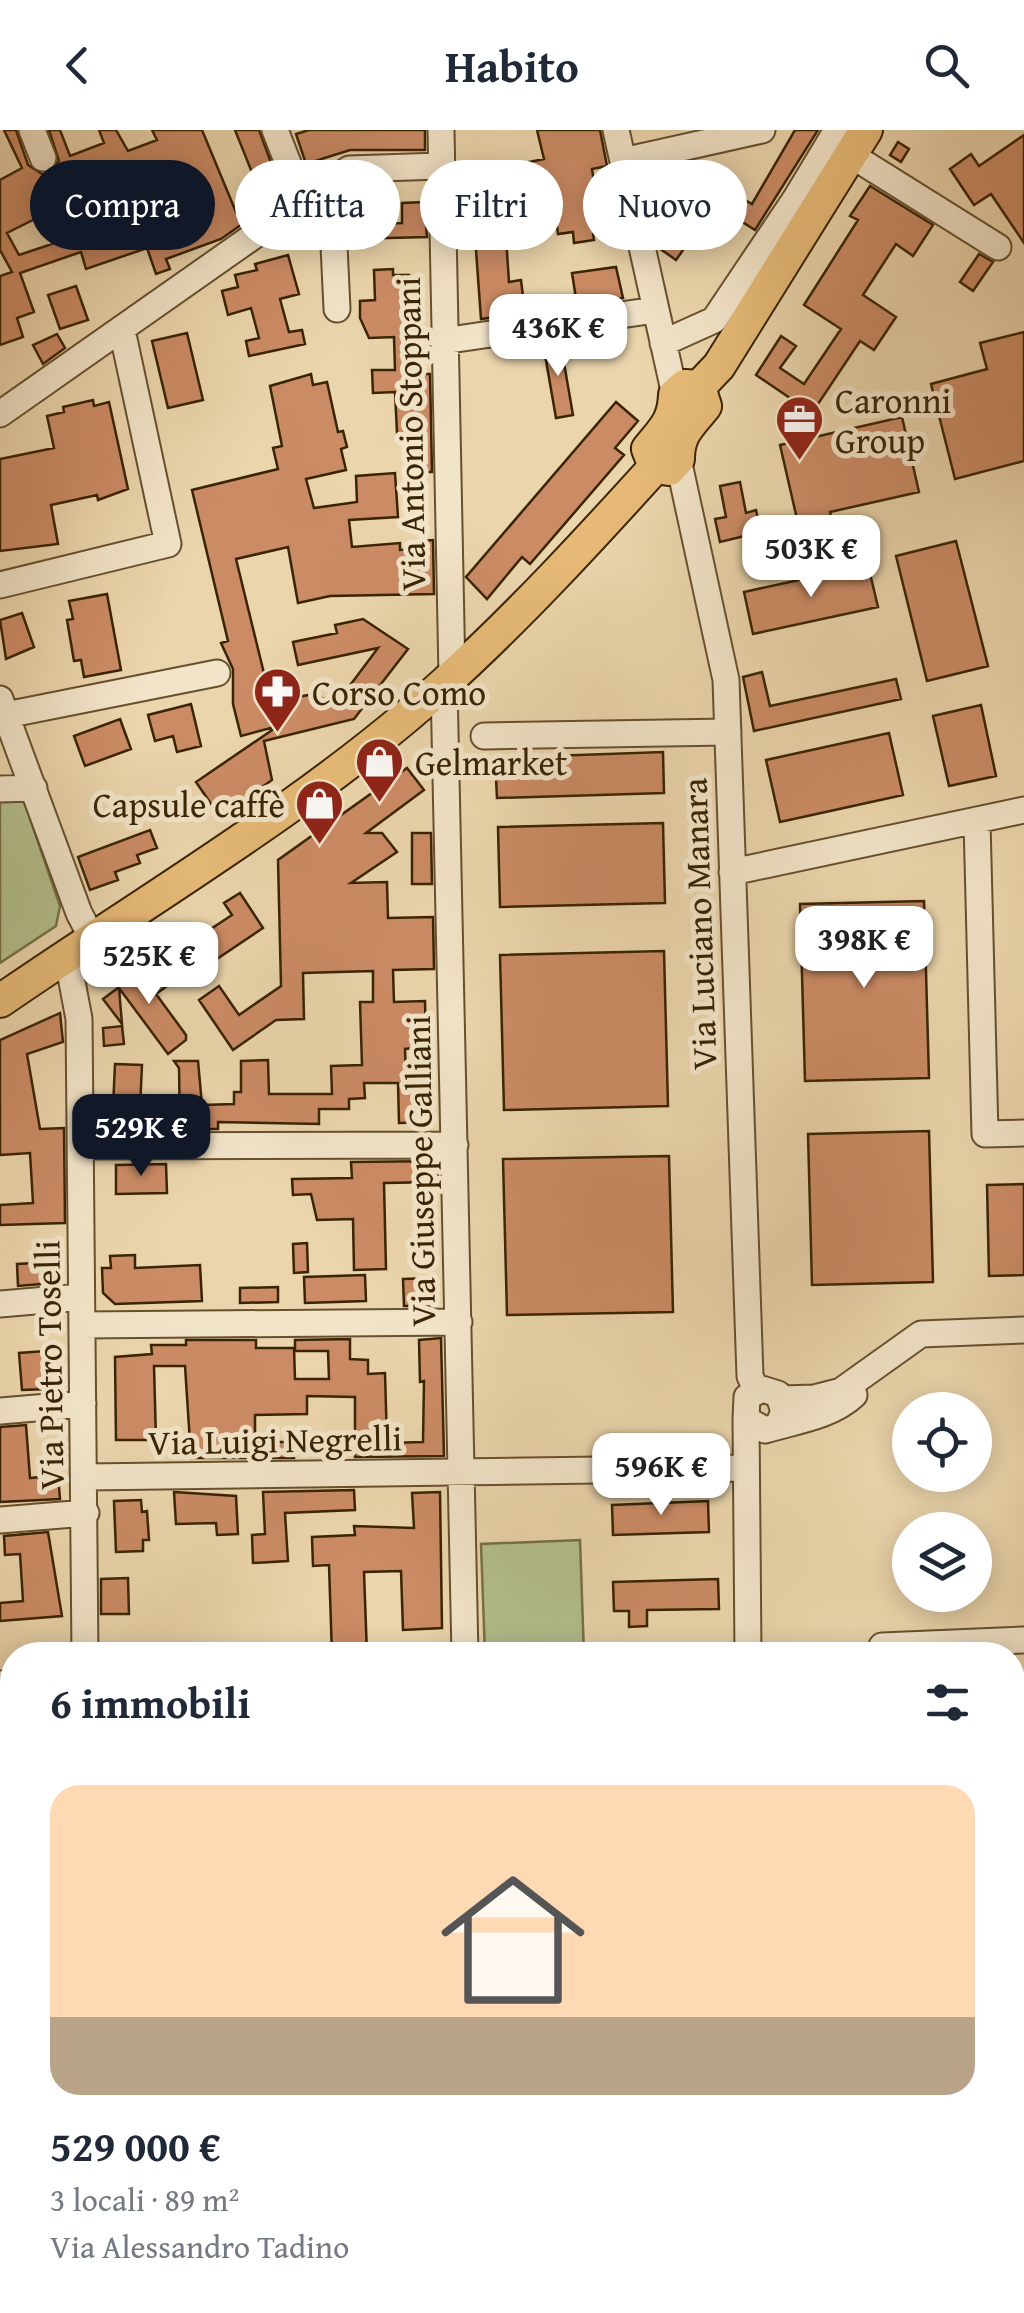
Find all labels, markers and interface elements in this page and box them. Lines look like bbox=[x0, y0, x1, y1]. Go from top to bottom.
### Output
text: Habito bbox=[445, 33, 579, 98]
icon: back bbox=[50, 38, 105, 93]
icon: search bbox=[919, 38, 974, 93]
chip: Compra bbox=[30, 160, 215, 250]
chip: Affitta bbox=[235, 160, 400, 250]
chip: Filtri bbox=[420, 160, 563, 250]
chip: Nuovo bbox=[583, 160, 747, 250]
street label: Via Antonio Stoppani bbox=[382, 276, 438, 592]
pin: 436K € bbox=[477, 294, 639, 379]
text: 436K € bbox=[511, 303, 605, 350]
place label: Caronni Group bbox=[835, 375, 951, 466]
office icon: Caronni Group bbox=[774, 394, 826, 462]
pin: 503K € bbox=[730, 515, 892, 600]
text: 503K € bbox=[764, 524, 858, 571]
pharmacy icon: Corso Como bbox=[251, 666, 303, 734]
place label: Corso Como bbox=[312, 667, 486, 718]
shop icon: Gelmarket bbox=[354, 736, 406, 804]
place label: Gelmarket bbox=[415, 737, 567, 788]
street label: Via Luciano Manara bbox=[668, 777, 730, 1071]
shop icon: Capsule caffè bbox=[294, 778, 346, 846]
place label: Capsule caffè bbox=[93, 779, 285, 830]
pin: 398K € bbox=[783, 906, 945, 991]
text: 398K € bbox=[817, 915, 911, 962]
pin: 525K € bbox=[68, 922, 230, 1007]
text: 525K € bbox=[102, 931, 196, 978]
street label: Via Giuseppe Galliani bbox=[392, 1015, 448, 1327]
pin: 529K € bbox=[60, 1094, 222, 1179]
text: 529K € bbox=[94, 1103, 188, 1150]
street label: Via Pietro Toselli bbox=[21, 1240, 77, 1490]
map controls bbox=[892, 1392, 992, 1612]
button: locate bbox=[892, 1392, 992, 1492]
street label: Via Luigi Negrelli bbox=[147, 1412, 403, 1468]
pin: 596K € bbox=[580, 1433, 742, 1518]
text: 596K € bbox=[614, 1442, 708, 1489]
button: layers bbox=[892, 1512, 992, 1612]
text: 6 immobili bbox=[50, 1672, 250, 1733]
icon: filters bbox=[920, 1675, 975, 1730]
icon: home bbox=[423, 1850, 603, 2030]
text: 529 000 € bbox=[50, 2115, 221, 2176]
text: 3 locali · 89 m² bbox=[50, 2176, 239, 2223]
text: Via Alessandro Tadino bbox=[50, 2223, 349, 2270]

